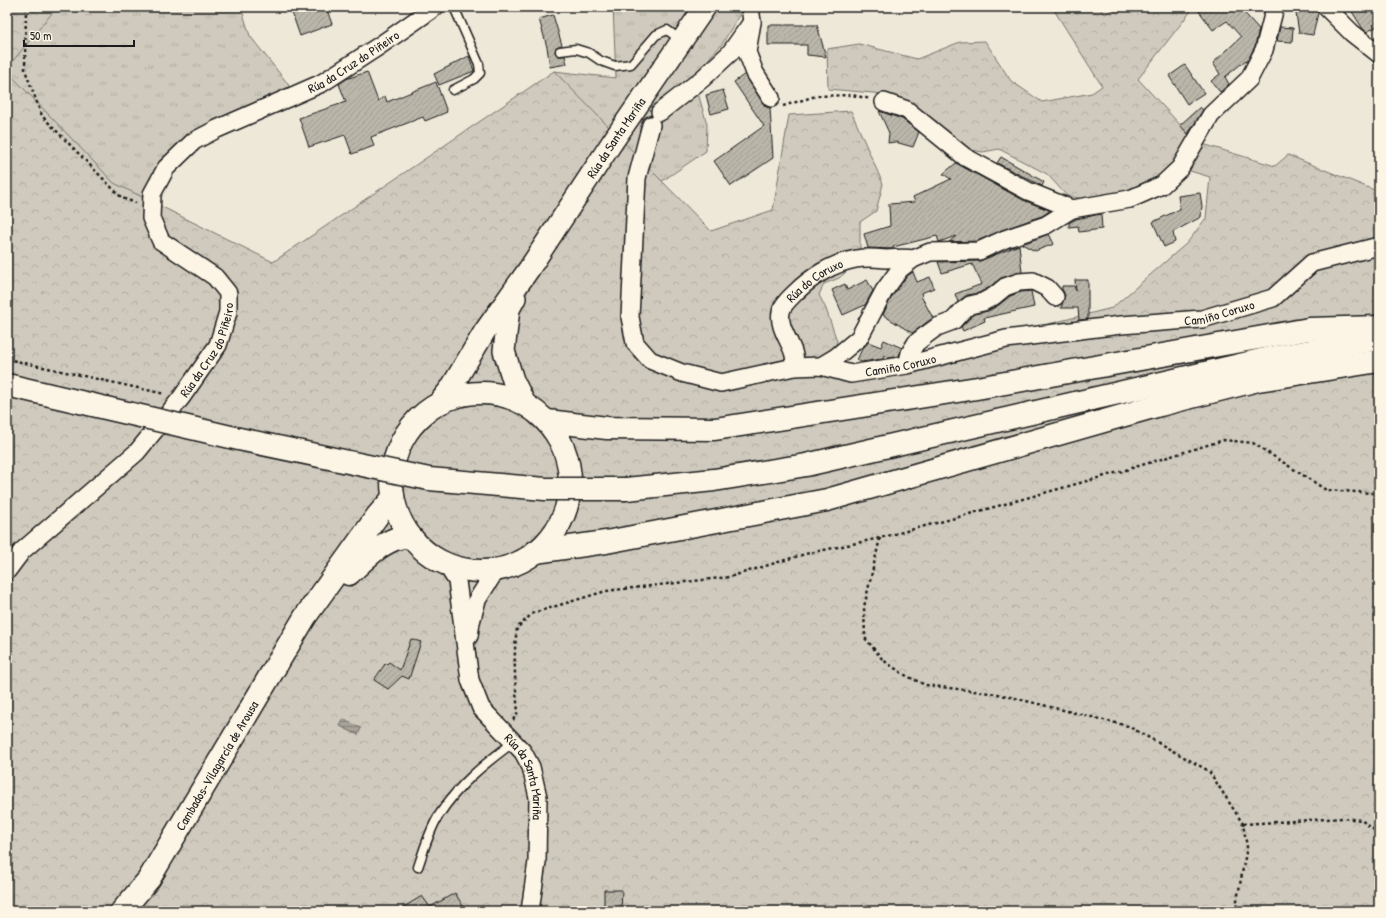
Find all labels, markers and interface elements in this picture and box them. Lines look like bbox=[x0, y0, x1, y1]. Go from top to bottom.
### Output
scale bar bbox=[24, 22, 134, 48]
street label: Rúa da Cruz do Piñeiro bbox=[305, 26, 403, 97]
text: 50 m bbox=[30, 27, 51, 44]
street label: Rúa da Santa Mariña bbox=[582, 94, 649, 182]
street label: Rúa do Coruxo bbox=[782, 254, 845, 306]
street label: Camiño Coruxo bbox=[1184, 295, 1256, 329]
street label: Rúa da Cruz do Piñeiro bbox=[175, 303, 237, 401]
street label: Camiño Coruxo bbox=[864, 349, 938, 381]
street label: Cambados-Vilagarcía de Arousa bbox=[171, 697, 262, 834]
street label: Rúa da Santa Mariña bbox=[501, 729, 547, 820]

